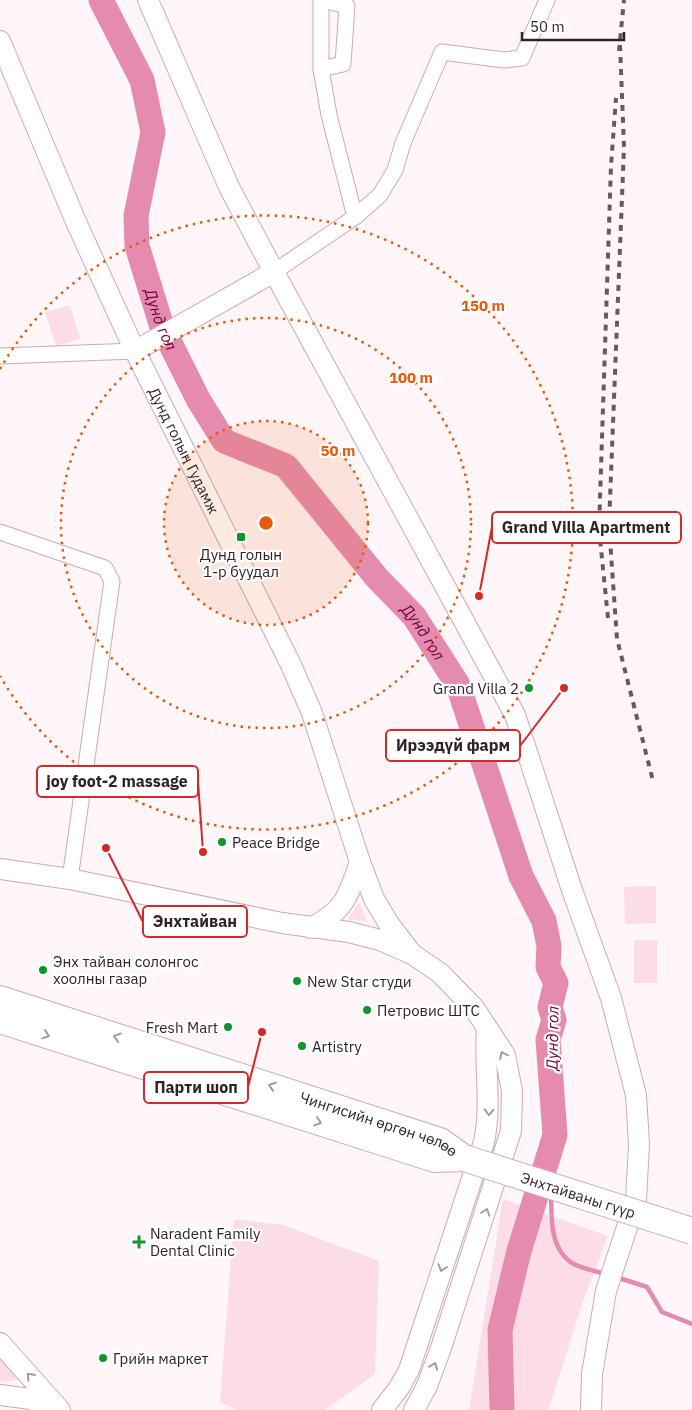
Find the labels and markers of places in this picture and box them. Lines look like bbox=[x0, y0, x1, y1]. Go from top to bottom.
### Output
callout: Grand Villa Apartment bbox=[492, 512, 681, 543]
centre of rings bbox=[257, 514, 275, 532]
marker: Дунд голын 1-р буудал bbox=[235, 531, 247, 543]
place label: Дунд голын 1-р буудал bbox=[200, 545, 282, 581]
place label: Grand Villa 2 bbox=[433, 679, 519, 698]
marker: Grand Villa 2 bbox=[523, 682, 535, 694]
callout: Ирээдүй фарм bbox=[386, 730, 520, 761]
callout: joy foot-2 massage bbox=[37, 766, 198, 797]
place label: Peace Bridge bbox=[232, 833, 320, 852]
marker: Peace Bridge bbox=[216, 836, 228, 848]
callout: Энхтайван bbox=[143, 906, 247, 937]
place label: Энх тайван солонгос хоолны газар bbox=[53, 952, 199, 988]
marker: Энх тайван солонгос хоолны газар bbox=[37, 964, 49, 976]
place label: New Star студи bbox=[307, 972, 412, 991]
marker: New Star студи bbox=[291, 975, 303, 987]
place label: Петровис ШТС bbox=[377, 1001, 480, 1020]
marker: Петровис ШТС bbox=[361, 1004, 373, 1016]
place label: Fresh Mart bbox=[146, 1018, 218, 1037]
marker: Fresh Mart bbox=[222, 1021, 234, 1033]
place label: Artistry bbox=[312, 1037, 362, 1056]
marker: Artistry bbox=[296, 1040, 308, 1052]
callout: Парти шоп bbox=[144, 1072, 248, 1103]
place label: Naradent Family Dental Clinic bbox=[150, 1224, 261, 1260]
marker: Naradent Family Dental Clinic bbox=[132, 1235, 146, 1249]
place label: Грийн маркет bbox=[113, 1349, 209, 1368]
marker: Грийн маркет bbox=[97, 1352, 109, 1364]

